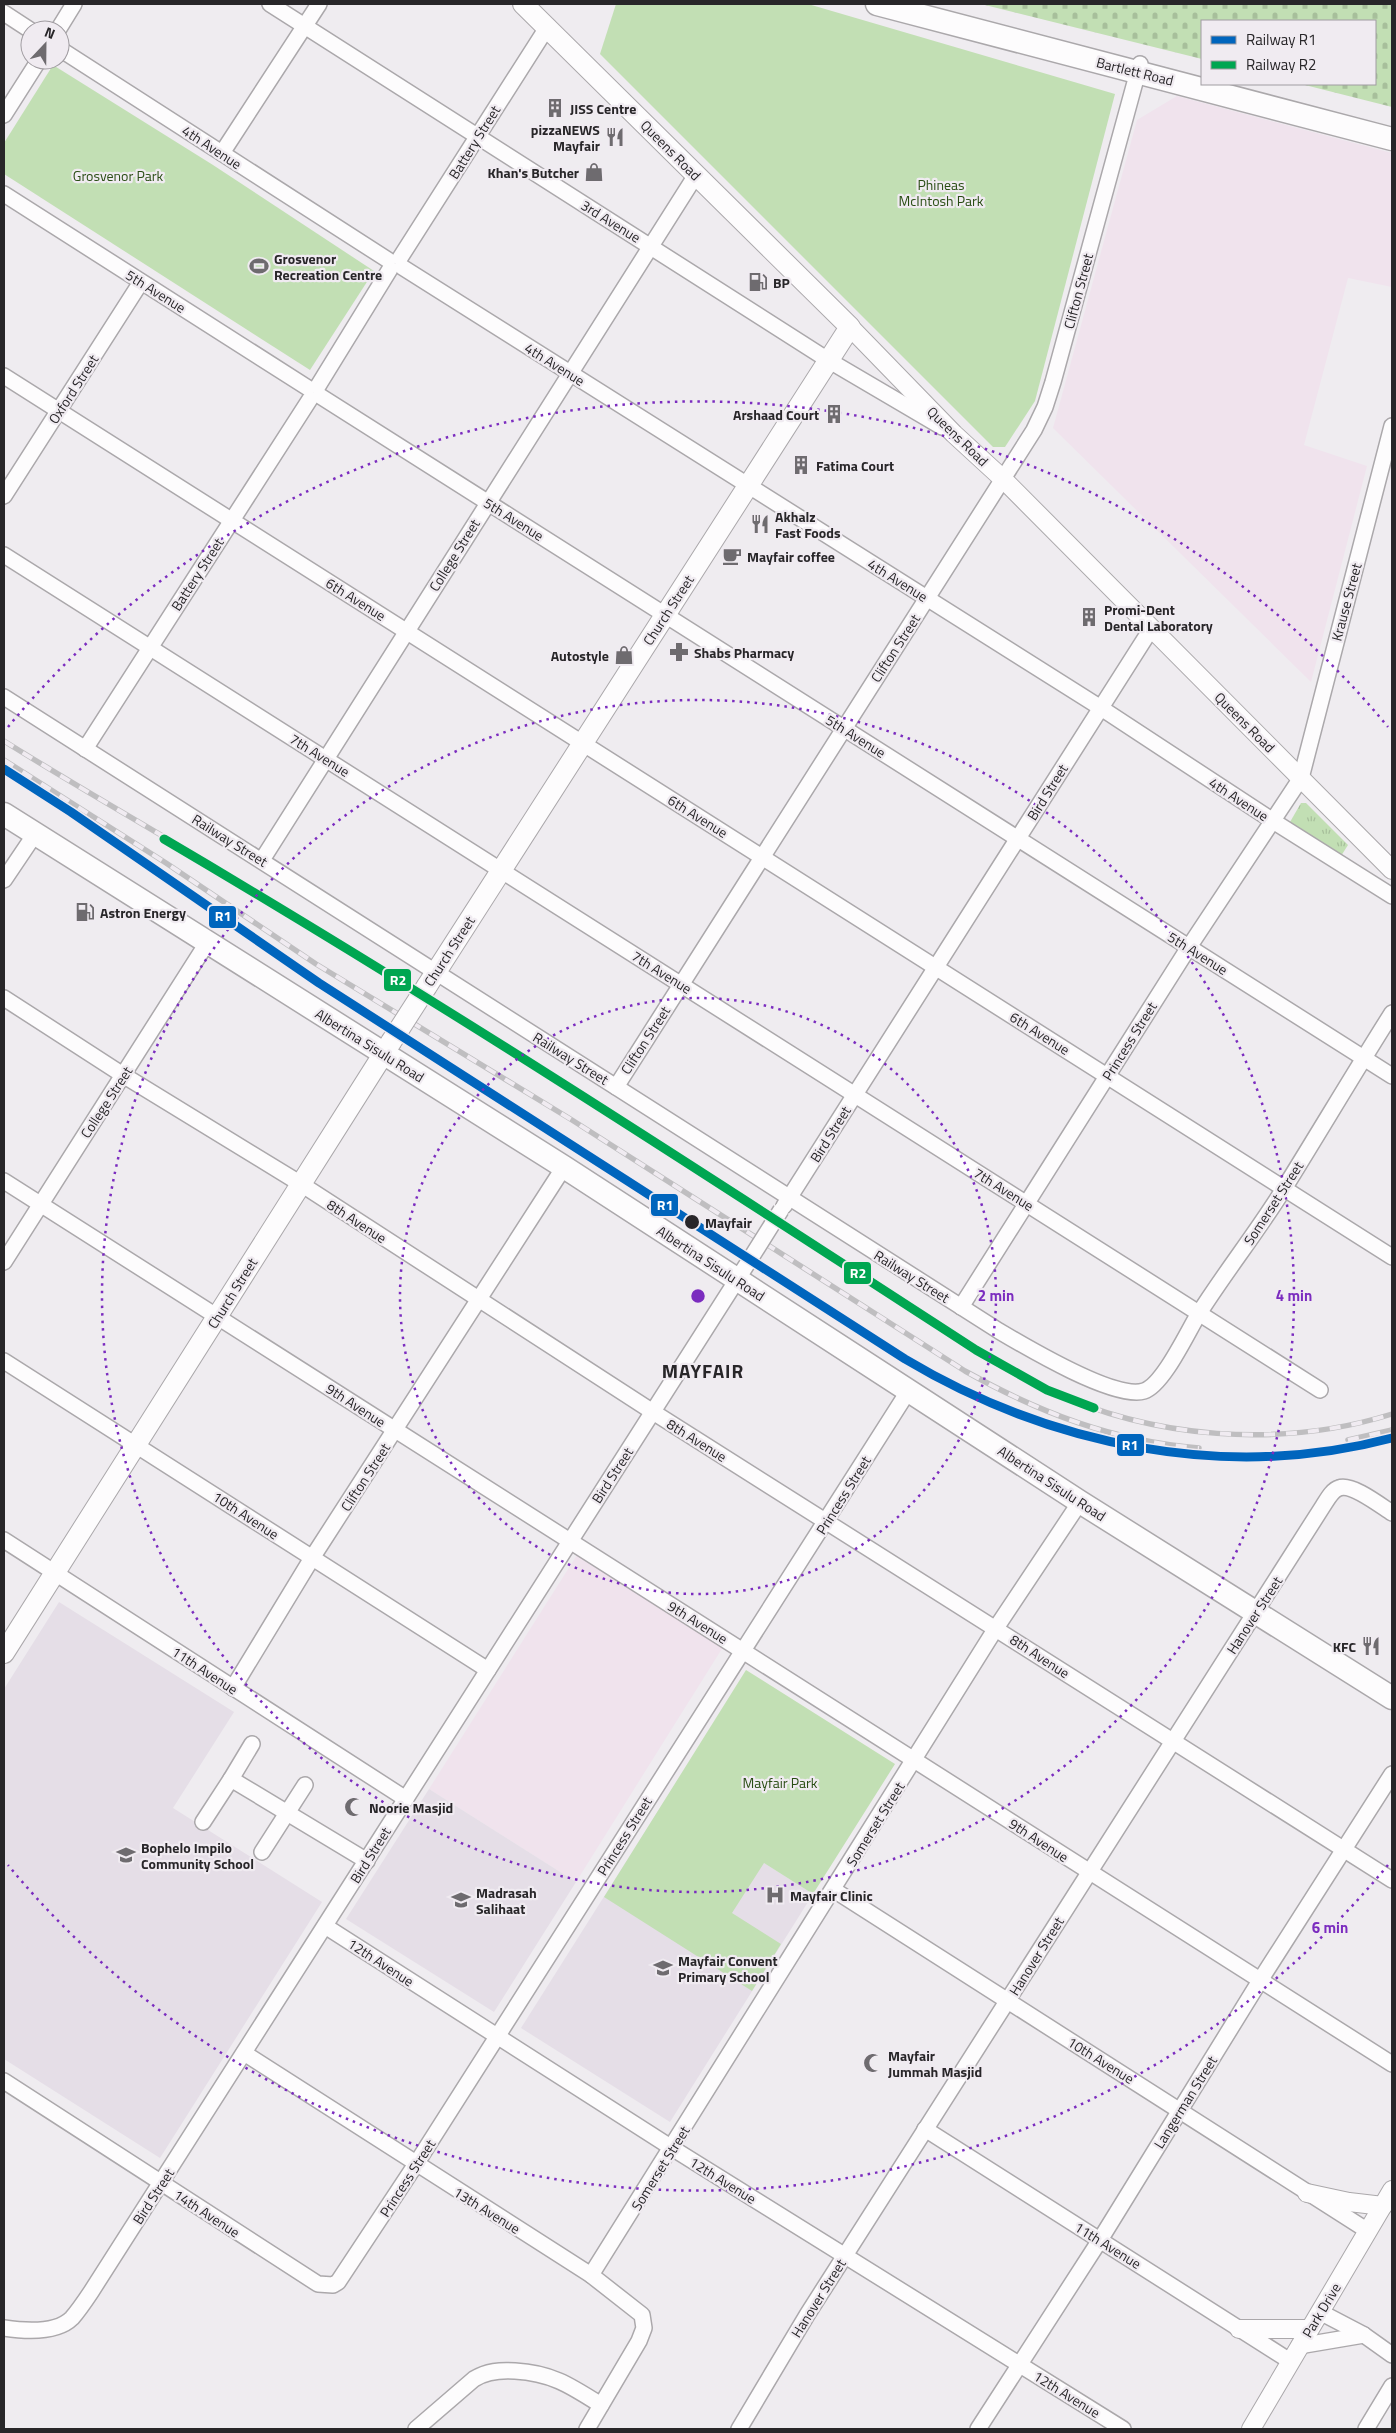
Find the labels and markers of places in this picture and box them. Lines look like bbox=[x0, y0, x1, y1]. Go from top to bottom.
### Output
building icon: JISS Centre bbox=[544, 97, 566, 119]
place label: JISS Centre bbox=[570, 98, 636, 119]
place label: pizzaNEWS Mayfair bbox=[531, 119, 600, 156]
restaurant icon: pizzaNEWS Mayfair bbox=[604, 126, 626, 148]
shop icon: Khan's Butcher bbox=[583, 161, 605, 183]
place label: Khan's Butcher bbox=[487, 162, 579, 183]
place label: Grosvenor Recreation Centre bbox=[274, 248, 382, 285]
sports icon: Grosvenor Recreation Centre bbox=[248, 255, 270, 277]
fuel station icon: BP bbox=[747, 271, 769, 293]
place label: BP bbox=[773, 272, 790, 293]
building icon: Arshaad Court bbox=[823, 403, 845, 425]
place label: Arshaad Court bbox=[733, 404, 819, 425]
building icon: Fatima Court bbox=[790, 454, 812, 476]
place label: Fatima Court bbox=[816, 455, 894, 476]
place label: Akhalz Fast Foods bbox=[775, 506, 841, 543]
restaurant icon: Akhalz Fast Foods bbox=[749, 513, 771, 535]
cafe icon: Mayfair coffee bbox=[721, 545, 743, 567]
place label: Mayfair coffee bbox=[747, 546, 835, 567]
place label: Promi-Dent Dental Laboratory bbox=[1104, 599, 1213, 636]
building icon: Promi-Dent Dental Laboratory bbox=[1078, 606, 1100, 628]
pharmacy icon: Shabs Pharmacy bbox=[668, 641, 690, 663]
place label: Shabs Pharmacy bbox=[694, 642, 794, 663]
shop icon: Autostyle bbox=[613, 644, 635, 666]
place label: Autostyle bbox=[551, 645, 609, 666]
fuel station icon: Astron Energy bbox=[74, 901, 96, 923]
place label: Astron Energy bbox=[100, 902, 186, 923]
place label: Mayfair bbox=[705, 1212, 752, 1233]
marker: Mayfair bbox=[683, 1213, 701, 1231]
centre of rings bbox=[689, 1287, 707, 1305]
restaurant icon: KFC bbox=[1360, 1635, 1382, 1657]
place label: KFC bbox=[1333, 1636, 1356, 1657]
mosque icon: Noorie Masjid bbox=[343, 1796, 365, 1818]
place label: Noorie Masjid bbox=[369, 1797, 453, 1818]
place label: Bophelo Impilo Community School bbox=[141, 1837, 254, 1874]
school or university icon: Bophelo Impilo Community School bbox=[115, 1844, 137, 1866]
place label: Madrasah Salihaat bbox=[476, 1882, 537, 1919]
hospital icon: Mayfair Clinic bbox=[764, 1884, 786, 1906]
place label: Mayfair Clinic bbox=[790, 1885, 873, 1906]
school or university icon: Madrasah Salihaat bbox=[450, 1889, 472, 1911]
place label: Mayfair Convent Primary School bbox=[678, 1950, 778, 1987]
school or university icon: Mayfair Convent Primary School bbox=[652, 1957, 674, 1979]
place label: Mayfair Jummah Masjid bbox=[888, 2045, 982, 2082]
mosque icon: Mayfair Jummah Masjid bbox=[862, 2052, 884, 2074]

